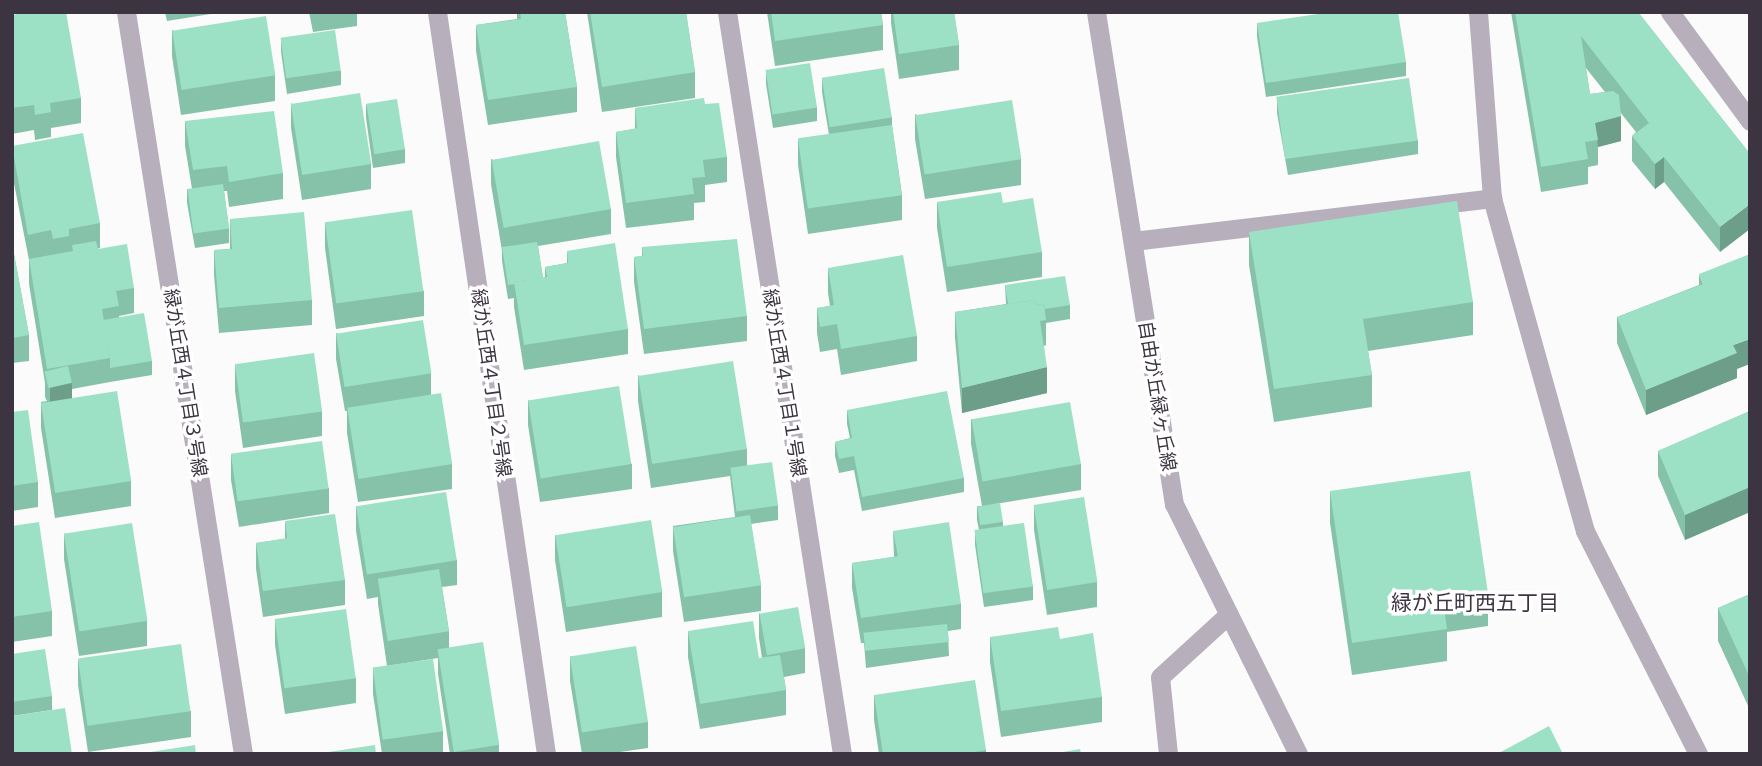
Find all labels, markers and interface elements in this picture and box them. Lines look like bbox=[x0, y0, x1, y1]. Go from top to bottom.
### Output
street label: 緑が丘西４丁目３号線 bbox=[159, 287, 211, 479]
street label: 緑が丘西４丁目２号線 bbox=[466, 287, 516, 479]
street label: 緑が丘西４丁目１号線 bbox=[758, 287, 810, 479]
street label: 自由が丘緑ヶ丘線 bbox=[1134, 319, 1180, 473]
district label: 緑が丘町西五丁目 bbox=[1391, 590, 1559, 616]

